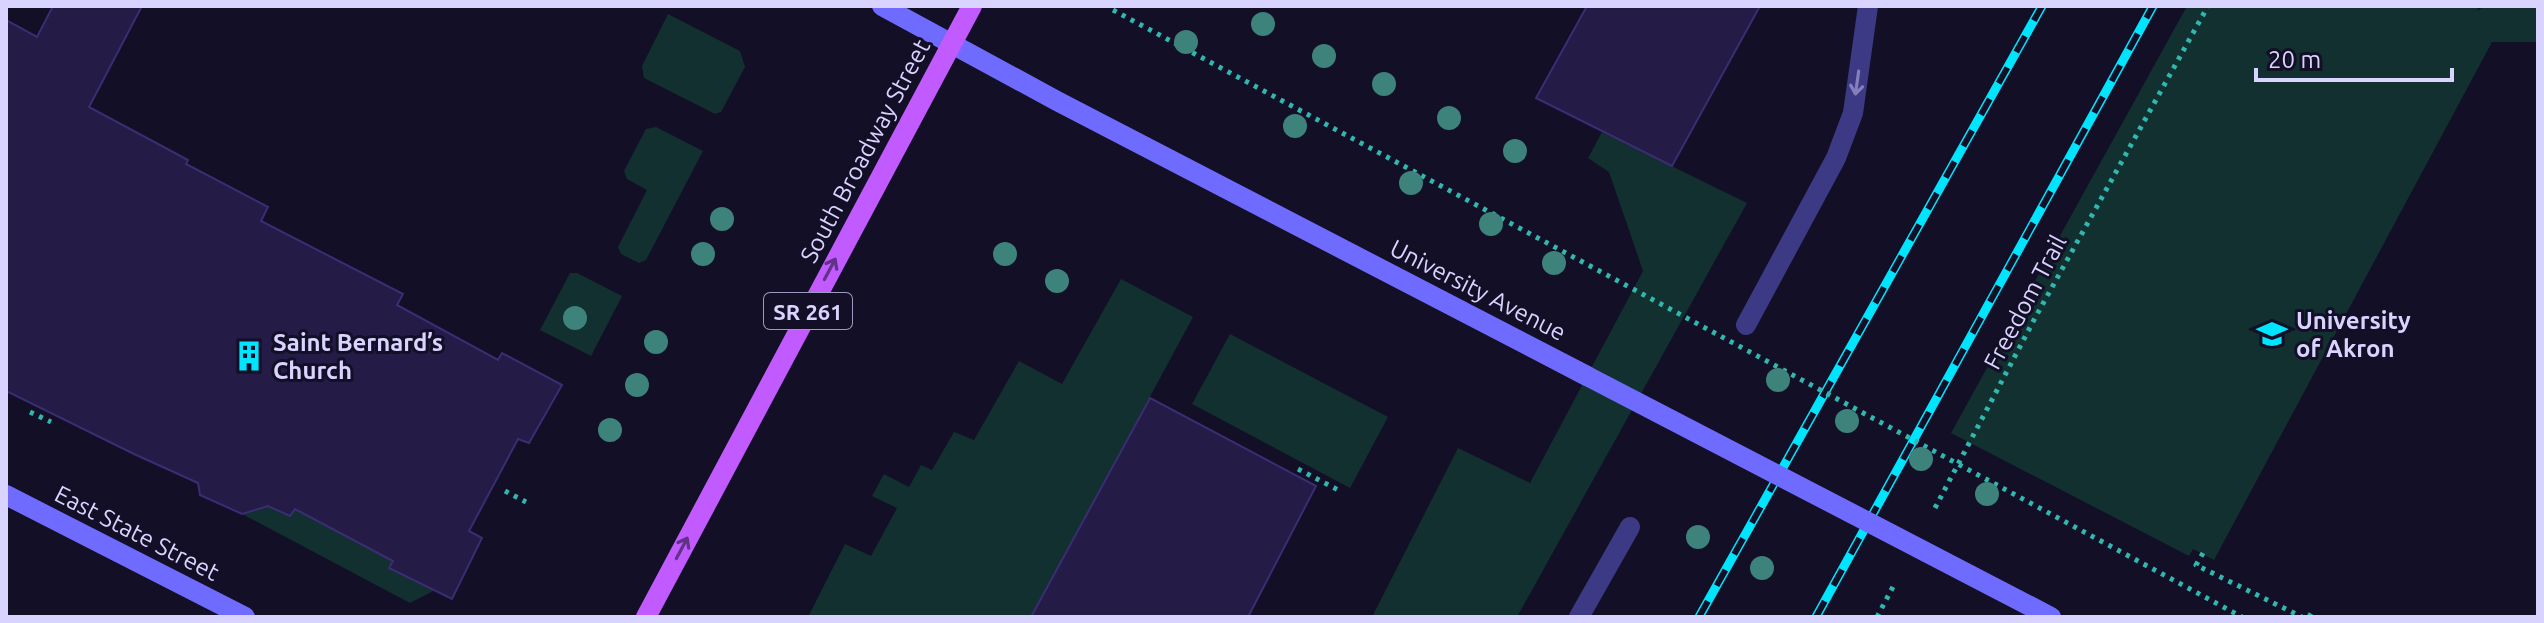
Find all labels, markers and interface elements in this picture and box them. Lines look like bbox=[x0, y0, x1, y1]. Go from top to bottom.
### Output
scale bar bbox=[2256, 32, 2452, 82]
street label: South Broadway Street bbox=[795, 34, 936, 267]
text: 20 m bbox=[2268, 46, 2321, 73]
one-way arrow bbox=[1849, 70, 1864, 95]
street label: Freedom Trail bbox=[1978, 230, 2072, 374]
street label: University Avenue bbox=[1386, 234, 1570, 346]
one-way arrow bbox=[823, 257, 839, 281]
road number: SR 261 bbox=[764, 293, 852, 329]
place label: University of Akron bbox=[2296, 307, 2411, 362]
school or university icon: University of Akron bbox=[2255, 317, 2289, 351]
place label: Saint Bernard’s Church bbox=[273, 329, 443, 384]
building icon: Saint Bernard’s Church bbox=[232, 339, 266, 373]
street label: East State Street bbox=[50, 480, 224, 586]
one-way arrow bbox=[675, 537, 691, 560]

